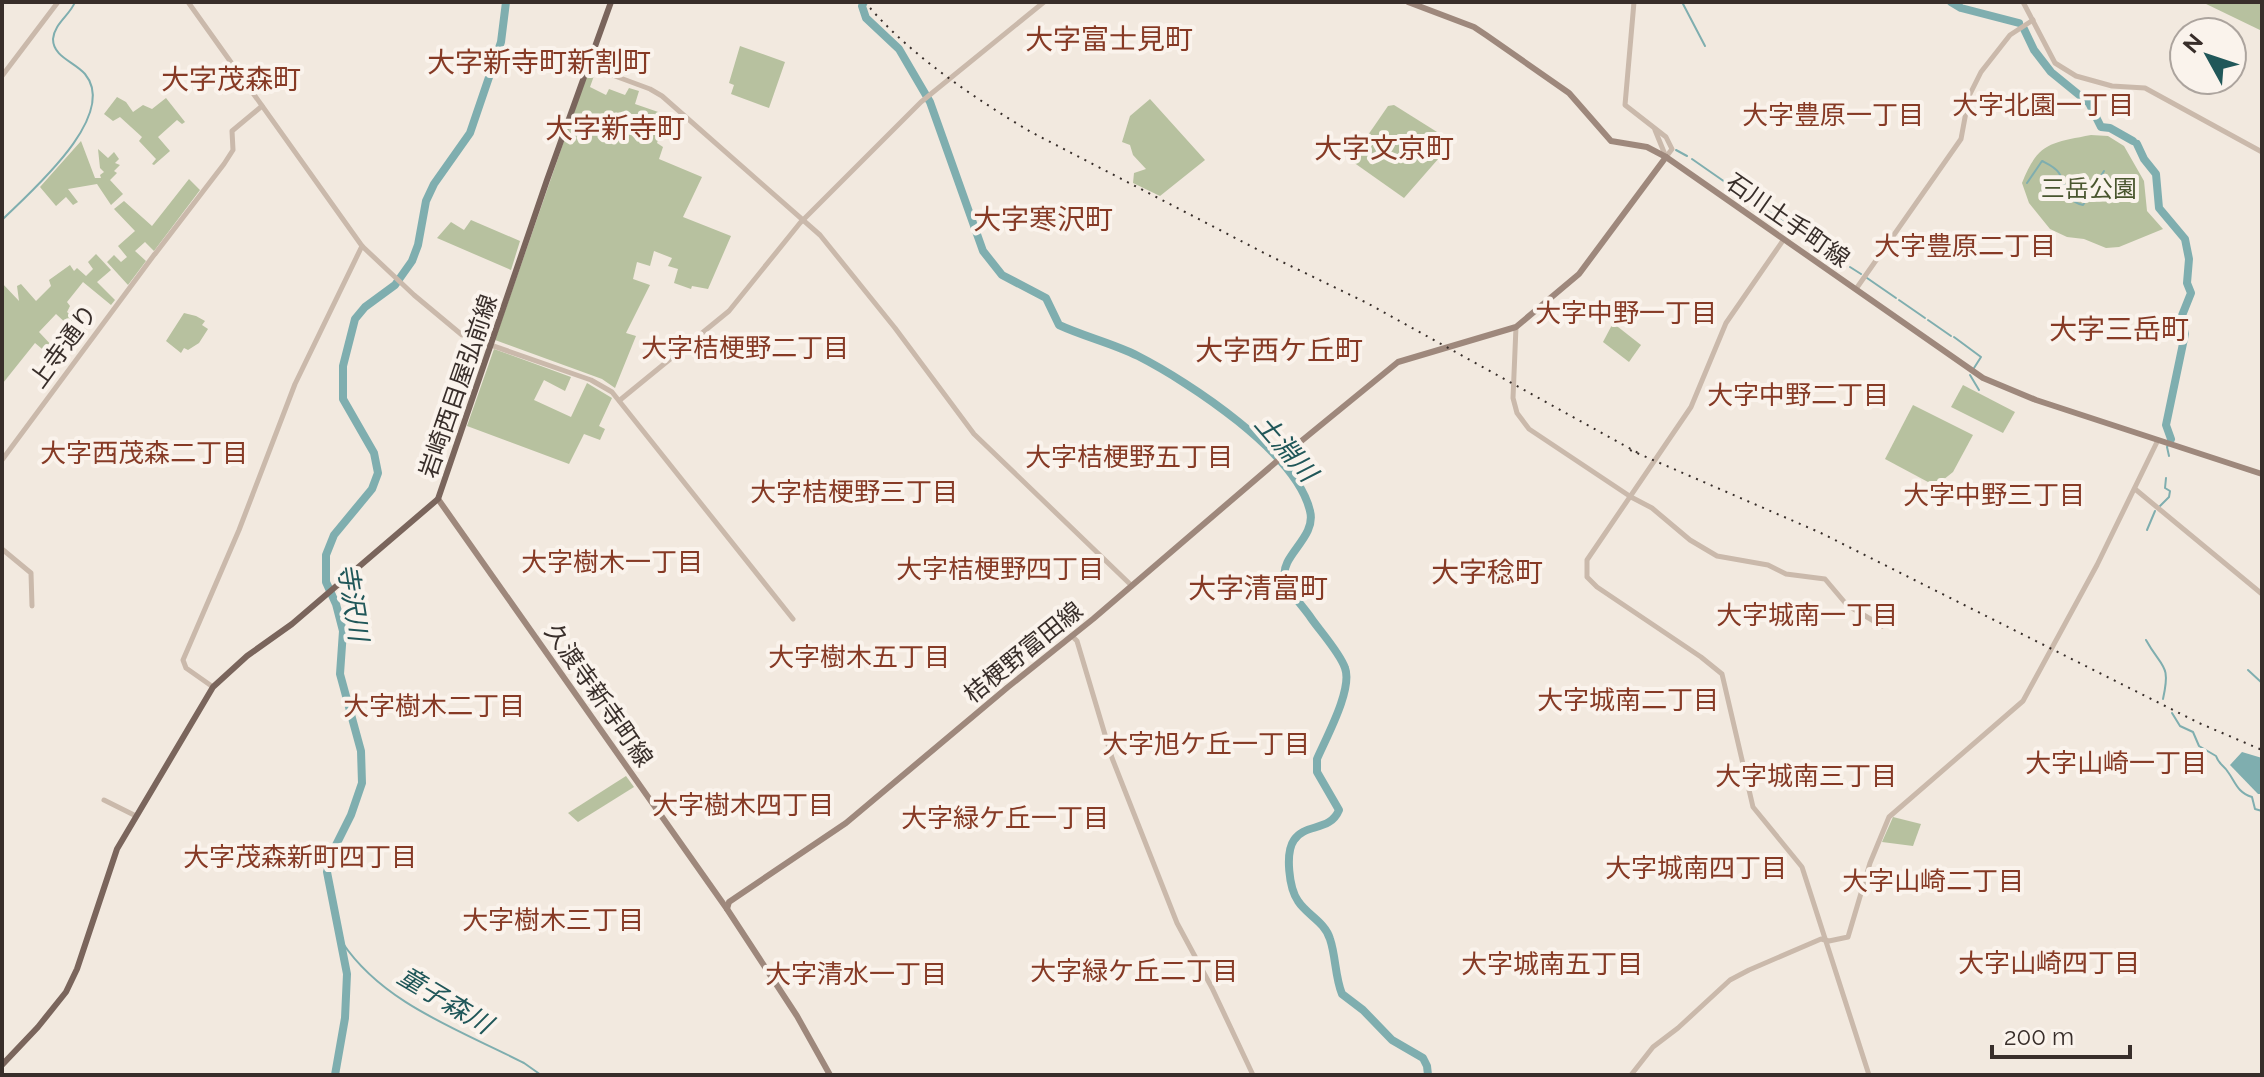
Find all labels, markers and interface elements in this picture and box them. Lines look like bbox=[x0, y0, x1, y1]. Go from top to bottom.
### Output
north arrow bbox=[2168, 16, 2248, 96]
district label: 大字富士見町 bbox=[1025, 23, 1193, 56]
text: N bbox=[2177, 28, 2208, 58]
district label: 大字新寺町新割町 bbox=[427, 46, 651, 79]
district label: 大字茂森町 bbox=[161, 63, 301, 96]
district label: 大字北園一丁目 bbox=[1952, 90, 2134, 120]
district label: 大字豊原一丁目 bbox=[1742, 100, 1924, 130]
district label: 大字新寺町 bbox=[545, 112, 685, 145]
district label: 大字文京町 bbox=[1314, 132, 1454, 165]
street label: 石川土手町線 bbox=[1721, 167, 1855, 273]
park label: 三岳公園 bbox=[2041, 174, 2137, 203]
district label: 大字寒沢町 bbox=[973, 203, 1113, 236]
district label: 大字豊原二丁目 bbox=[1874, 231, 2056, 261]
street label: 岩崎西目屋弘前線 bbox=[413, 291, 503, 481]
district label: 大字中野一丁目 bbox=[1535, 298, 1717, 328]
street label: 上寺通り bbox=[23, 299, 103, 393]
district label: 大字三岳町 bbox=[2049, 313, 2189, 346]
district label: 大字桔梗野二丁目 bbox=[641, 333, 849, 363]
district label: 大字西ケ丘町 bbox=[1195, 334, 1363, 367]
district label: 大字中野二丁目 bbox=[1707, 380, 1889, 410]
water label: 土淵川 bbox=[1249, 409, 1325, 490]
district label: 大字西茂森二丁目 bbox=[40, 438, 248, 468]
district label: 大字桔梗野五丁目 bbox=[1025, 442, 1233, 472]
district label: 大字桔梗野三丁目 bbox=[750, 477, 958, 507]
district label: 大字中野三丁目 bbox=[1903, 480, 2085, 510]
district label: 大字樹木一丁目 bbox=[521, 547, 703, 577]
district label: 大字桔梗野四丁目 bbox=[896, 554, 1104, 584]
district label: 大字稔町 bbox=[1431, 556, 1543, 589]
water label: 寺沢川 bbox=[332, 561, 374, 646]
district label: 大字清富町 bbox=[1188, 572, 1328, 605]
street label: 桔梗野富田線 bbox=[958, 595, 1088, 709]
district label: 大字城南一丁目 bbox=[1716, 600, 1898, 630]
street label: 久渡寺新寺町線 bbox=[539, 618, 659, 772]
district label: 大字樹木五丁目 bbox=[768, 642, 950, 672]
district label: 大字城南二丁目 bbox=[1537, 685, 1719, 715]
district label: 大字樹木二丁目 bbox=[343, 691, 525, 721]
district label: 大字旭ケ丘一丁目 bbox=[1102, 729, 1310, 759]
district label: 大字山崎一丁目 bbox=[2025, 748, 2207, 778]
district label: 大字城南三丁目 bbox=[1715, 761, 1897, 791]
district label: 大字樹木四丁目 bbox=[652, 790, 834, 820]
district label: 大字緑ケ丘一丁目 bbox=[901, 803, 1109, 833]
district label: 大字茂森新町四丁目 bbox=[183, 842, 417, 872]
district label: 大字城南四丁目 bbox=[1605, 853, 1787, 883]
district label: 大字山崎二丁目 bbox=[1842, 866, 2024, 896]
district label: 大字樹木三丁目 bbox=[462, 905, 644, 935]
district label: 大字山崎四丁目 bbox=[1958, 948, 2140, 978]
district label: 大字城南五丁目 bbox=[1461, 949, 1643, 979]
district label: 大字緑ケ丘二丁目 bbox=[1030, 956, 1238, 986]
district label: 大字清水一丁目 bbox=[765, 959, 947, 989]
water label: 童子森川 bbox=[393, 960, 500, 1041]
scale bar bbox=[1992, 1009, 2130, 1059]
text: 200 m bbox=[2004, 1022, 2074, 1051]

